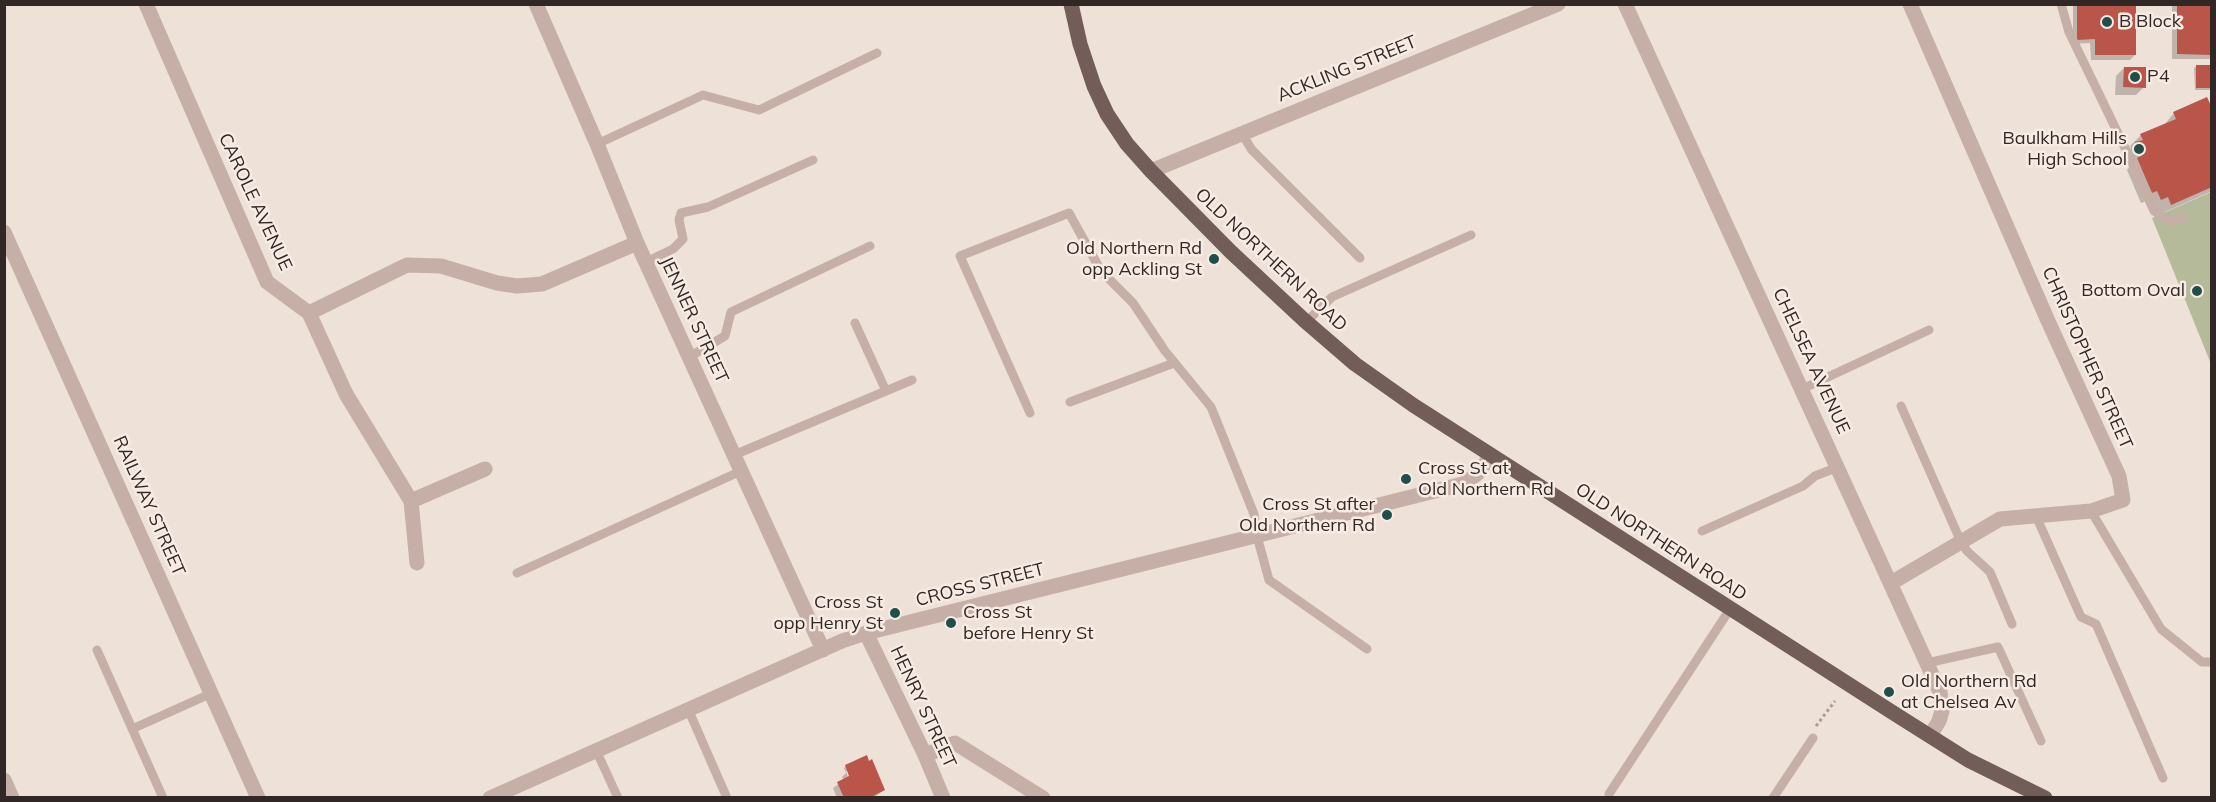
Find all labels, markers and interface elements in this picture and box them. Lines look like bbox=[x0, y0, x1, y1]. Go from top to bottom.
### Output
place label: B Block bbox=[2119, 11, 2181, 33]
marker: B Block bbox=[2100, 15, 2114, 29]
street label: ACKLING STREET bbox=[1274, 31, 1420, 107]
place label: P4 bbox=[2147, 66, 2170, 88]
marker: P4 bbox=[2128, 70, 2142, 84]
place label: Baulkham Hills High School bbox=[2003, 128, 2127, 170]
street label: CAROLE AVENUE bbox=[214, 130, 296, 274]
marker: Baulkham Hills High School bbox=[2132, 142, 2146, 156]
street label: OLD NORTHERN ROAD bbox=[1191, 184, 1351, 336]
place label: Old Northern Rd opp Ackling St bbox=[1066, 238, 1202, 280]
marker: Old Northern Rd opp Ackling St bbox=[1207, 252, 1221, 266]
street label: JENNER STREET bbox=[655, 253, 733, 387]
street label: CHRISTOPHER STREET bbox=[2037, 263, 2137, 453]
place label: Bottom Oval bbox=[2081, 280, 2185, 302]
marker: Bottom Oval bbox=[2190, 284, 2204, 298]
street label: CHELSEA AVENUE bbox=[1768, 285, 1854, 437]
street label: RAILWAY STREET bbox=[108, 433, 190, 579]
place label: Cross St at Old Northern Rd bbox=[1418, 458, 1554, 500]
marker: Cross St at Old Northern Rd bbox=[1399, 472, 1413, 486]
street label: OLD NORTHERN ROAD bbox=[1571, 479, 1751, 605]
place label: Cross St after Old Northern Rd bbox=[1239, 494, 1375, 536]
marker: Cross St after Old Northern Rd bbox=[1380, 508, 1394, 522]
street label: CROSS STREET bbox=[913, 559, 1047, 611]
place label: Cross St opp Henry St bbox=[773, 592, 883, 634]
place label: Cross St before Henry St bbox=[963, 602, 1094, 644]
marker: Cross St opp Henry St bbox=[888, 606, 902, 620]
marker: Cross St before Henry St bbox=[944, 616, 958, 630]
street label: HENRY STREET bbox=[885, 643, 961, 771]
place label: Old Northern Rd at Chelsea Av bbox=[1901, 671, 2037, 714]
marker: Old Northern Rd at Chelsea Av bbox=[1882, 685, 1896, 699]

